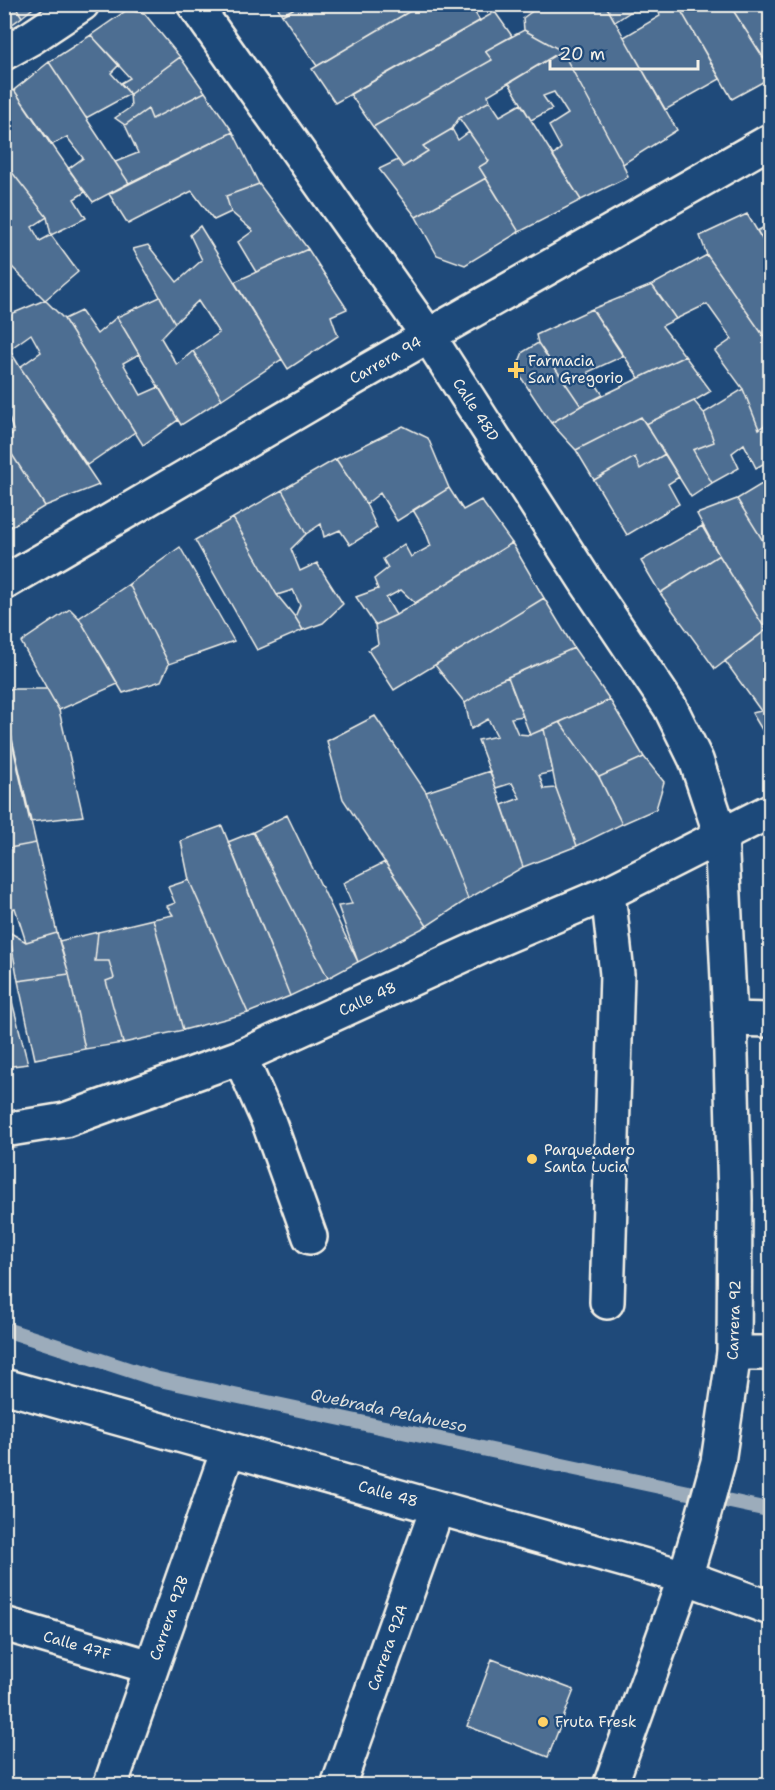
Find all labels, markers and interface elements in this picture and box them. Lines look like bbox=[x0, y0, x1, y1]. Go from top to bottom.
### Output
scale bar bbox=[550, 33, 698, 71]
text: 20 m bbox=[559, 42, 605, 66]
street label: Carrera 94 bbox=[346, 332, 425, 389]
place label: Farmacia San Gregorio bbox=[528, 351, 623, 388]
marker: Farmacia San Gregorio bbox=[509, 363, 523, 377]
street label: Calle 48D bbox=[448, 374, 503, 445]
street label: Calle 48 bbox=[335, 977, 400, 1021]
place label: Parqueadero Santa Lucia bbox=[544, 1140, 635, 1177]
marker: Parqueadero Santa Lucia bbox=[525, 1152, 539, 1166]
street label: Carrera 92 bbox=[723, 1280, 745, 1360]
water label: Quebrada Pelahueso bbox=[309, 1384, 469, 1437]
street label: Calle 48 bbox=[356, 1476, 420, 1512]
street label: Carrera 92B bbox=[145, 1573, 193, 1663]
street label: Carrera 92A bbox=[363, 1602, 412, 1693]
street label: Calle 47F bbox=[41, 1626, 113, 1665]
place label: Fruta Fresk bbox=[555, 1712, 637, 1732]
marker: Fruta Fresk bbox=[536, 1715, 550, 1729]

